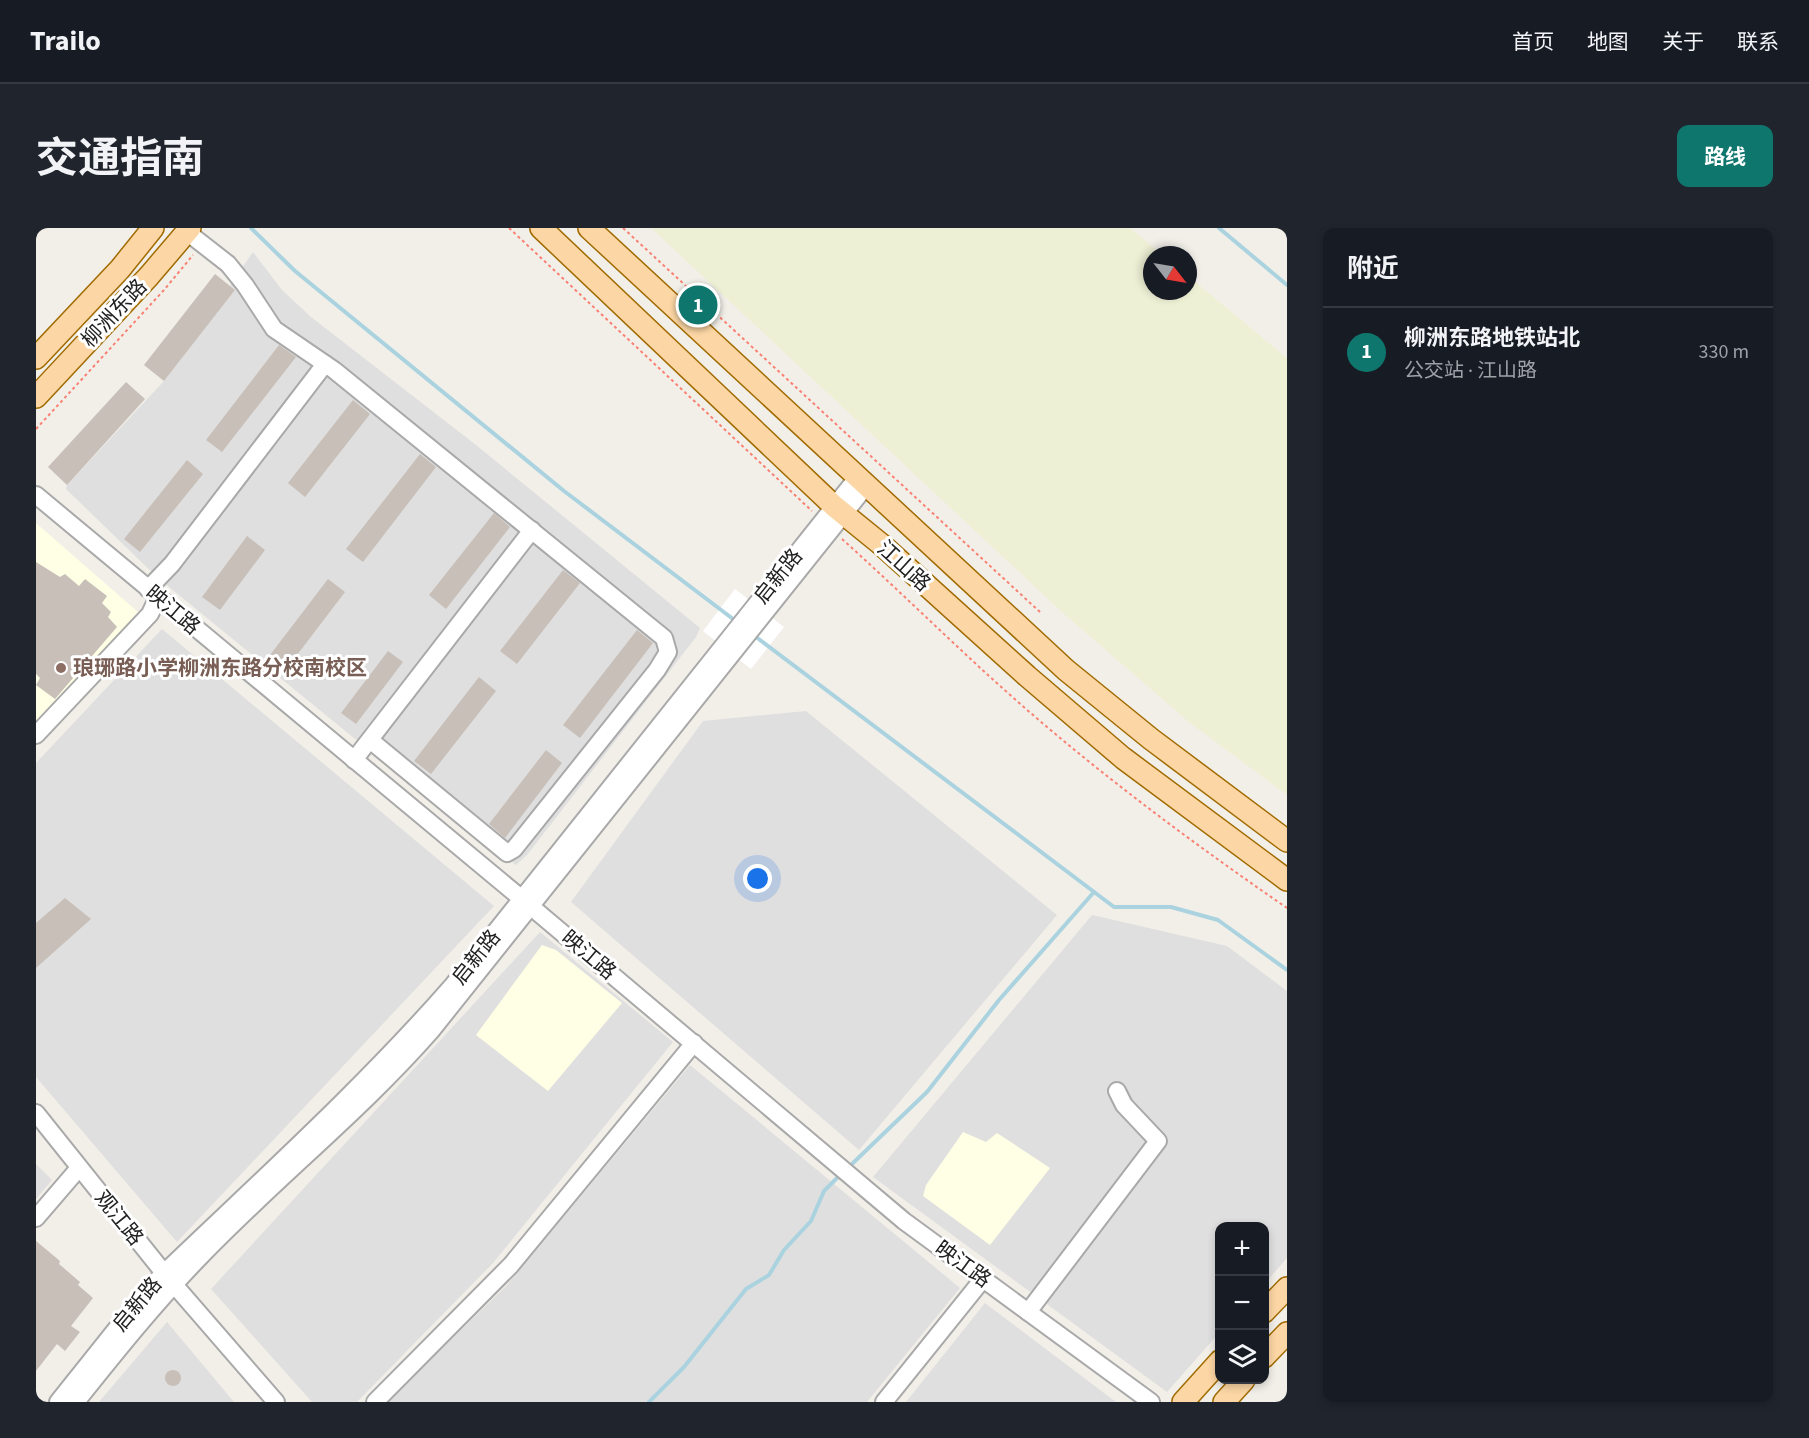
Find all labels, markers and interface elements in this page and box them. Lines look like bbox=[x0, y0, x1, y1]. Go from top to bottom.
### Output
text: Trailo bbox=[30, 21, 101, 61]
text: 首页 bbox=[1512, 27, 1554, 57]
text: 地图 bbox=[1587, 27, 1629, 57]
text: 关于 bbox=[1662, 27, 1704, 57]
text: 联系 bbox=[1737, 27, 1779, 57]
button: 路线 bbox=[1677, 125, 1773, 187]
text: 交通指南 bbox=[36, 129, 204, 189]
north arrow bbox=[1143, 246, 1197, 300]
text: 附近 bbox=[1347, 250, 1399, 287]
street label: 柳洲东路 bbox=[74, 272, 154, 354]
pin: 1 bbox=[678, 282, 718, 328]
text: 柳洲东路地铁站北 bbox=[1404, 322, 1580, 354]
text: 1 bbox=[1361, 338, 1372, 366]
text: 330 m bbox=[1699, 338, 1749, 366]
text: 公交站 · 江山路 bbox=[1404, 357, 1537, 385]
street label: 江山路 bbox=[871, 534, 937, 598]
street label: 启新路 bbox=[747, 542, 809, 610]
street label: 映江路 bbox=[139, 578, 207, 642]
place label: 琅琊路小学柳洲东路分校南校区 bbox=[73, 653, 367, 683]
marker: 琅琊路小学柳洲东路分校南校区 bbox=[54, 661, 68, 675]
your location bbox=[743, 864, 772, 893]
street label: 启新路 bbox=[445, 923, 507, 991]
street label: 映江路 bbox=[555, 923, 623, 987]
street label: 观江路 bbox=[88, 1184, 150, 1252]
map controls bbox=[1215, 1222, 1269, 1384]
button: + bbox=[1215, 1222, 1269, 1276]
street label: 映江路 bbox=[929, 1233, 997, 1295]
street label: 启新路 bbox=[105, 1270, 169, 1338]
button: − bbox=[1215, 1276, 1269, 1330]
button: layers bbox=[1215, 1330, 1269, 1384]

